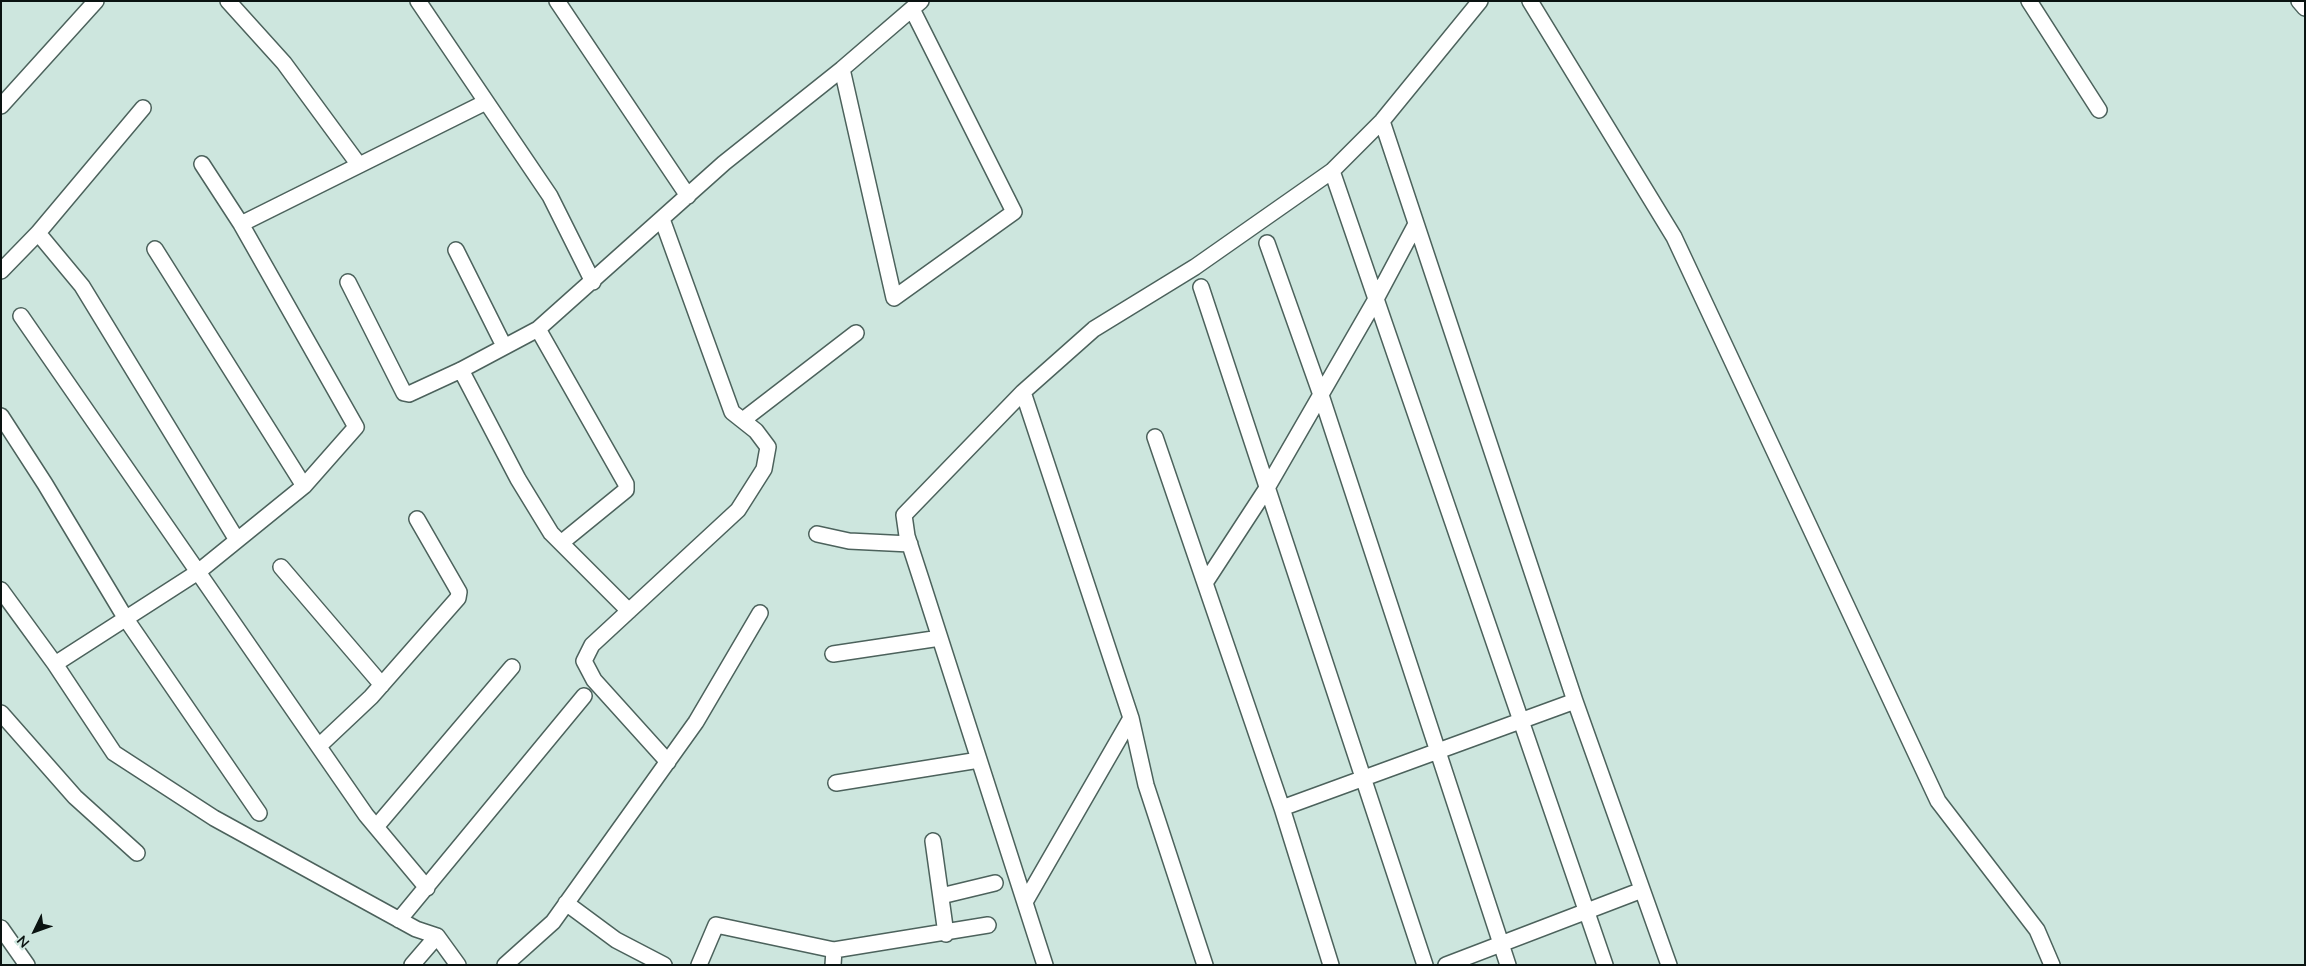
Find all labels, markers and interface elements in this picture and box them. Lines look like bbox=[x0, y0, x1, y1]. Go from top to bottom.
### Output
north arrow bbox=[10, 906, 60, 956]
text: N bbox=[13, 931, 34, 952]

